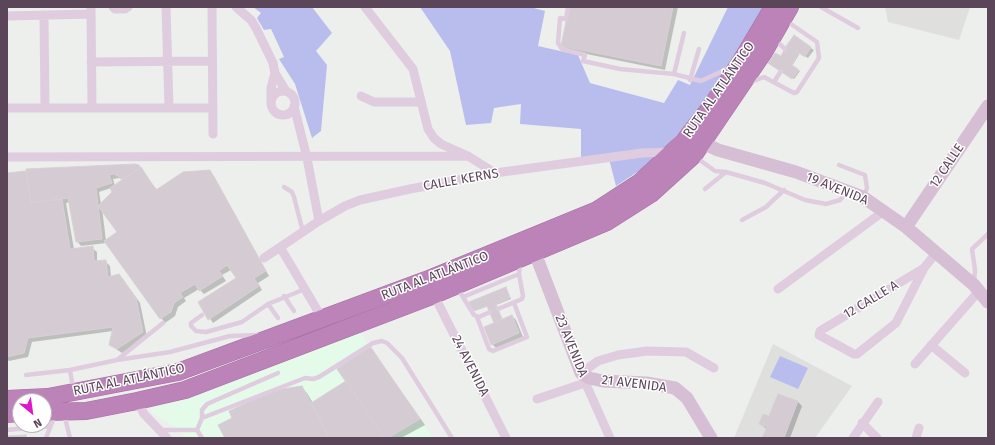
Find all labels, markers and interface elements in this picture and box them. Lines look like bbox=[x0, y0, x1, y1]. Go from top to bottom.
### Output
street label: RUTA AL ATLÁNTICO bbox=[680, 39, 758, 141]
street label: 12 CALLE bbox=[927, 141, 967, 191]
street label: CALLE KERNS bbox=[422, 166, 500, 194]
street label: 19 AVENIDA bbox=[804, 169, 870, 209]
street label: RUTA AL ATLÁNTICO bbox=[379, 248, 491, 304]
street label: 12 CALLE A bbox=[841, 278, 901, 322]
street label: 23 AVENIDA bbox=[551, 312, 591, 380]
street label: 24 AVENIDA bbox=[448, 333, 492, 399]
street label: RUTA AL ATLÁNTICO bbox=[72, 361, 186, 399]
street label: 21 AVENIDA bbox=[601, 372, 667, 396]
north arrow bbox=[12, 393, 52, 433]
text: N bbox=[31, 416, 44, 431]

